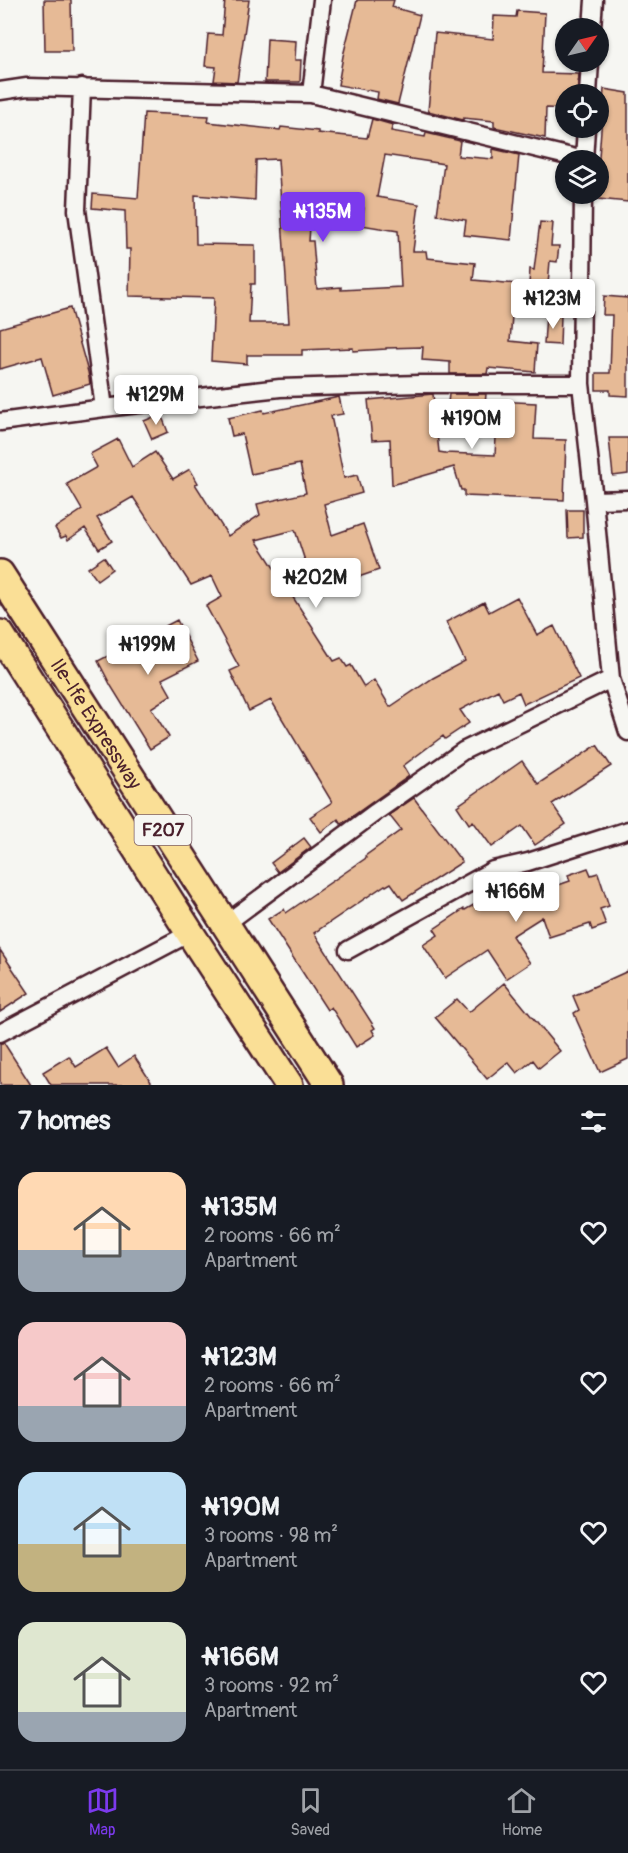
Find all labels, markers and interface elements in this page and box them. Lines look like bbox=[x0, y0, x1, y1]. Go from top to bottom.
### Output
north arrow bbox=[555, 18, 609, 72]
map controls bbox=[555, 18, 609, 204]
button: locate bbox=[555, 84, 609, 138]
button: layers bbox=[555, 150, 609, 204]
pin: ₦135M bbox=[281, 192, 365, 243]
text: ₦135M bbox=[295, 199, 351, 224]
pin: ₦123M bbox=[511, 279, 595, 330]
text: ₦123M bbox=[525, 286, 581, 311]
pin: ₦129M bbox=[114, 375, 198, 426]
text: ₦129M bbox=[128, 382, 184, 407]
pin: ₦190M bbox=[430, 399, 514, 450]
text: ₦190M bbox=[443, 406, 501, 431]
pin: ₦202M bbox=[274, 558, 358, 609]
text: ₦202M bbox=[285, 565, 347, 590]
pin: ₦199M bbox=[106, 625, 190, 676]
text: ₦199M bbox=[121, 632, 175, 657]
street label: Ile-Ife Expressway bbox=[45, 654, 147, 794]
road number: F207 bbox=[134, 815, 192, 845]
pin: ₦166M bbox=[474, 872, 558, 923]
text: ₦166M bbox=[487, 879, 545, 904]
text: 7 homes bbox=[18, 1105, 110, 1137]
icon: filters bbox=[577, 1105, 610, 1138]
text: ₦135M bbox=[204, 1191, 277, 1223]
icon: home bbox=[66, 1196, 138, 1268]
icon: heart bbox=[577, 1216, 610, 1249]
text: 2 rooms · 66 m² bbox=[204, 1223, 341, 1248]
text: Apartment bbox=[204, 1248, 297, 1273]
text: ₦123M bbox=[204, 1341, 277, 1373]
icon: home bbox=[66, 1346, 138, 1418]
icon: heart bbox=[577, 1366, 610, 1399]
text: 2 rooms · 66 m² bbox=[204, 1373, 341, 1398]
text: Apartment bbox=[204, 1398, 297, 1423]
text: ₦190M bbox=[204, 1491, 280, 1523]
icon: home bbox=[66, 1496, 138, 1568]
icon: heart bbox=[577, 1516, 610, 1549]
text: 3 rooms · 98 m² bbox=[204, 1523, 338, 1548]
text: Apartment bbox=[204, 1548, 297, 1573]
text: ₦166M bbox=[204, 1641, 279, 1673]
icon: home bbox=[66, 1646, 138, 1718]
icon: heart bbox=[577, 1666, 610, 1699]
text: 3 rooms · 92 m² bbox=[204, 1673, 339, 1698]
text: Apartment bbox=[204, 1698, 297, 1723]
tab: Map bbox=[86, 1784, 119, 1840]
tab: Saved bbox=[290, 1784, 330, 1840]
tab: Home bbox=[502, 1784, 542, 1840]

